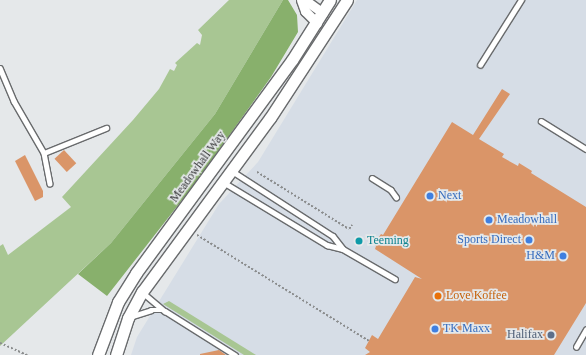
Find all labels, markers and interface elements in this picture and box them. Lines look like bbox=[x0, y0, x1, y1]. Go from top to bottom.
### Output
street label: Meadowhall Way bbox=[167, 129, 229, 205]
place label: Next bbox=[438, 189, 461, 203]
marker: Next bbox=[425, 191, 435, 201]
place label: Meadowhall bbox=[497, 213, 557, 227]
marker: Meadowhall bbox=[484, 215, 494, 225]
place label: Sports Direct bbox=[457, 233, 521, 247]
place label: Teeming bbox=[367, 234, 409, 248]
marker: Sports Direct bbox=[524, 235, 534, 245]
marker: Teeming bbox=[354, 236, 364, 246]
place label: H&M bbox=[526, 249, 555, 263]
marker: H&M bbox=[558, 251, 568, 261]
place label: Love Koffee bbox=[446, 289, 507, 303]
marker: Love Koffee bbox=[433, 291, 443, 301]
place label: TK Maxx bbox=[443, 322, 490, 336]
marker: TK Maxx bbox=[430, 324, 440, 334]
place label: Halifax bbox=[507, 328, 543, 342]
marker: Halifax bbox=[546, 330, 556, 340]

